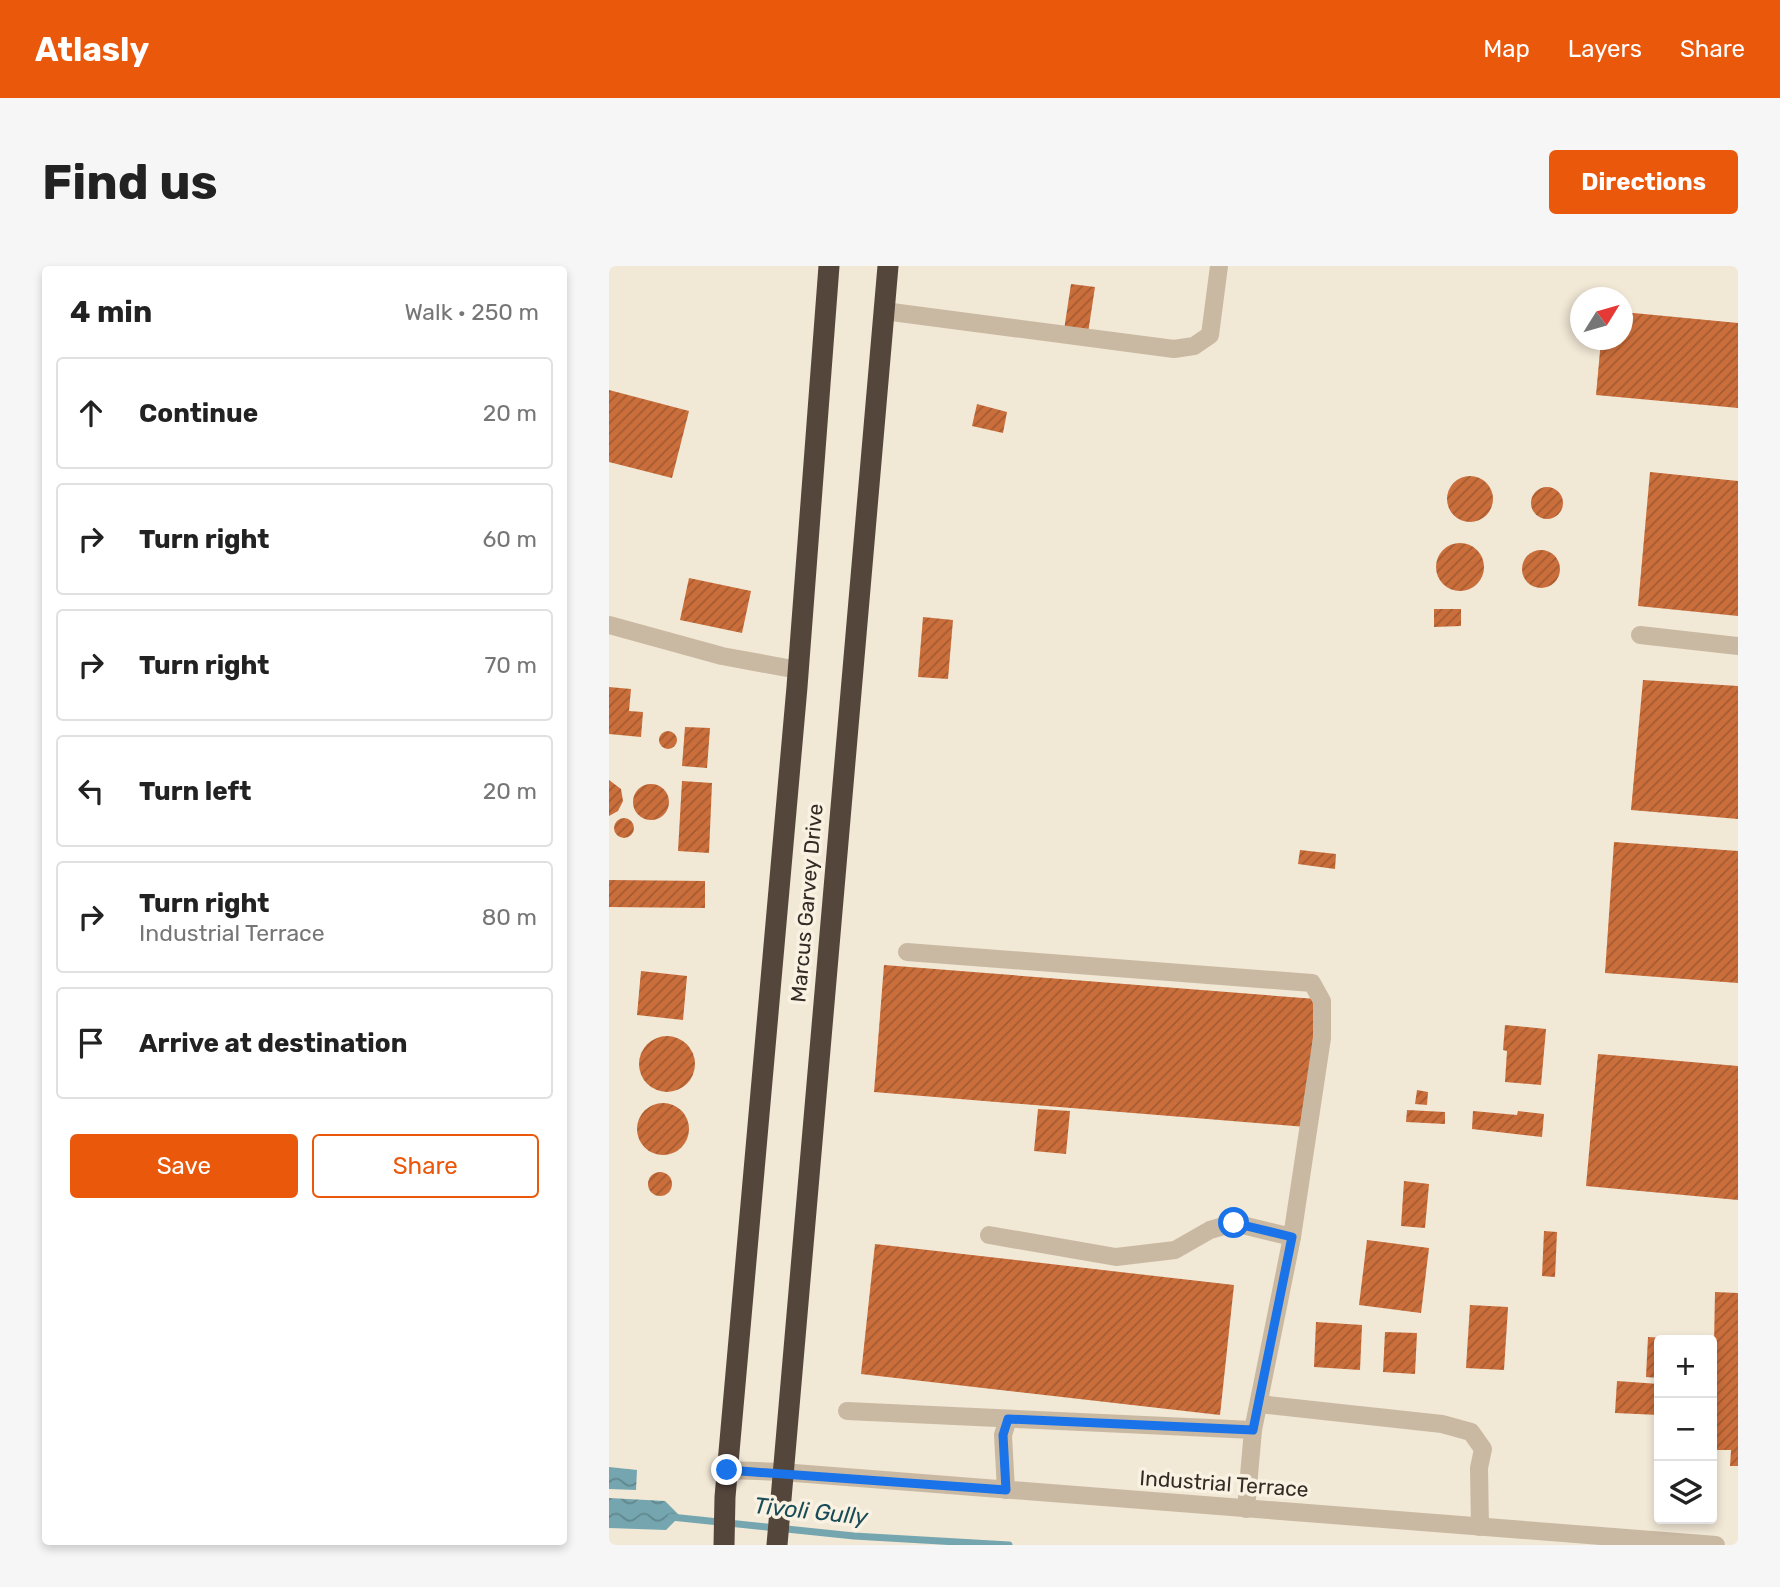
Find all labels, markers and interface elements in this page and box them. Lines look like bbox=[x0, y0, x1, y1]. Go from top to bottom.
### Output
text: Atlasly bbox=[35, 30, 149, 69]
text: Map bbox=[1483, 35, 1530, 63]
text: Layers bbox=[1568, 35, 1642, 63]
text: Share bbox=[1680, 35, 1745, 63]
button: Directions bbox=[1549, 150, 1738, 214]
text: Find us bbox=[42, 153, 218, 211]
north arrow bbox=[1570, 287, 1633, 350]
text: 4 min bbox=[70, 294, 152, 330]
text: Walk · 250 m bbox=[404, 298, 539, 326]
icon: ahead bbox=[72, 394, 110, 432]
text: Continue bbox=[139, 398, 258, 429]
text: 20 m bbox=[483, 399, 537, 427]
icon: right bbox=[72, 520, 110, 558]
text: Turn right bbox=[139, 524, 269, 555]
text: 60 m bbox=[482, 525, 537, 553]
icon: right bbox=[72, 646, 110, 684]
text: Turn right bbox=[139, 650, 269, 681]
text: 70 m bbox=[485, 651, 537, 679]
icon: left bbox=[72, 772, 110, 810]
text: Turn left bbox=[139, 776, 251, 807]
text: 20 m bbox=[483, 777, 537, 805]
street label: Marcus Garvey Drive bbox=[785, 803, 828, 1003]
text: Turn right bbox=[139, 888, 269, 919]
icon: right bbox=[72, 898, 110, 936]
text: 80 m bbox=[482, 903, 537, 931]
text: Industrial Terrace bbox=[139, 919, 325, 947]
icon: arrive bbox=[72, 1024, 110, 1062]
text: Arrive at destination bbox=[139, 1028, 407, 1059]
button: Save bbox=[70, 1134, 298, 1198]
button: Share bbox=[312, 1134, 539, 1198]
route start bbox=[1218, 1207, 1249, 1238]
map controls bbox=[1654, 1335, 1717, 1524]
button: + bbox=[1654, 1335, 1717, 1398]
button: − bbox=[1654, 1398, 1717, 1461]
route end bbox=[711, 1454, 742, 1485]
button: layers bbox=[1654, 1461, 1717, 1524]
street label: Industrial Terrace bbox=[1139, 1465, 1309, 1502]
water label: Tivoli Gully bbox=[753, 1491, 871, 1531]

